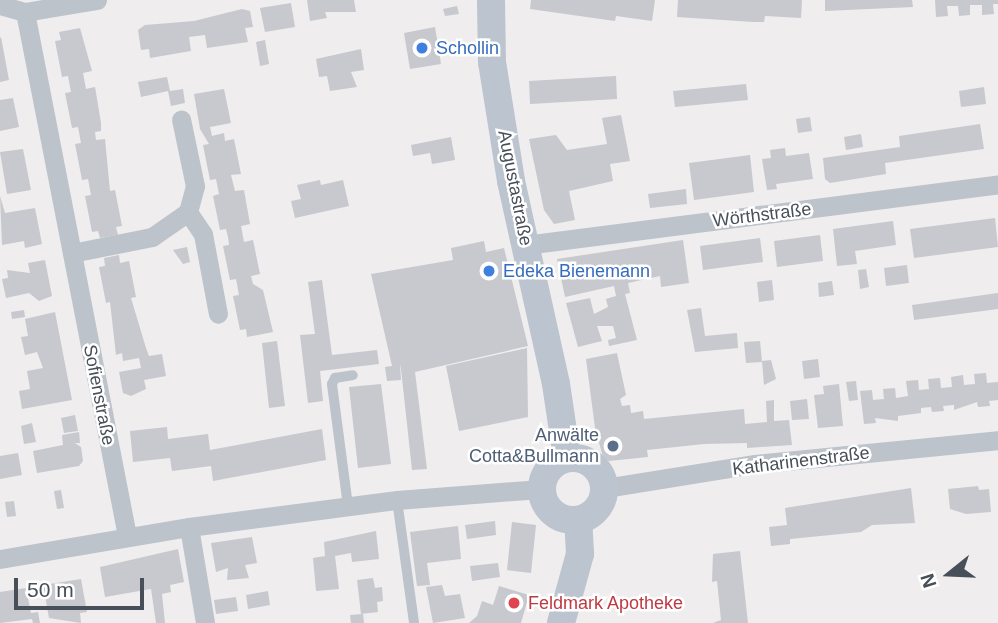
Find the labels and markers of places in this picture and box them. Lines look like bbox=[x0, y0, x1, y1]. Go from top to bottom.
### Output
place label: Schollin bbox=[436, 37, 499, 59]
marker: Schollin bbox=[414, 40, 430, 56]
place label: Edeka Bienemann bbox=[503, 260, 650, 282]
marker: Edeka Bienemann bbox=[481, 263, 497, 279]
place label: Anwälte Cotta&Bullmann bbox=[469, 425, 599, 467]
marker: Anwälte Cotta&Bullmann bbox=[605, 438, 621, 454]
place label: Feldmark Apotheke bbox=[528, 592, 684, 614]
marker: Feldmark Apotheke bbox=[506, 595, 522, 611]

